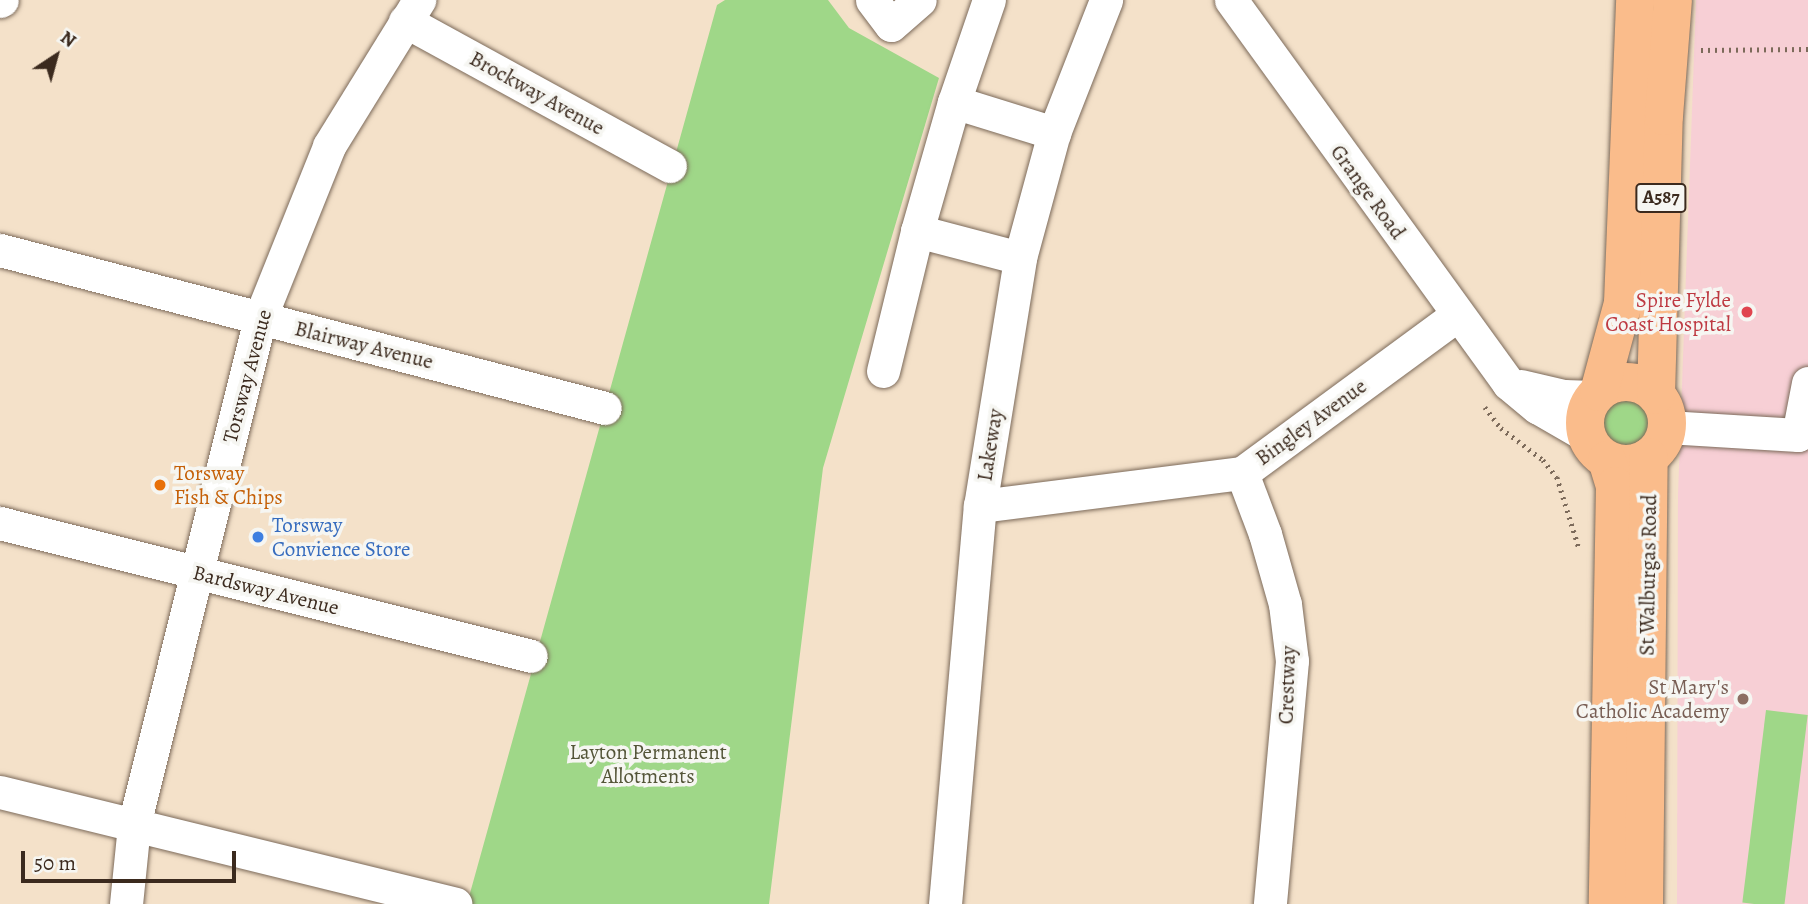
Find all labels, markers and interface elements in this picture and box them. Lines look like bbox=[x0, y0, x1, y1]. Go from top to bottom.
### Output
north arrow bbox=[21, 21, 91, 91]
text: N bbox=[55, 24, 82, 54]
street label: Brockway Avenue bbox=[465, 46, 609, 140]
street label: Grange Road bbox=[1325, 140, 1411, 244]
road number: A587 bbox=[1635, 182, 1687, 214]
place label: Spire Fylde Coast Hospital bbox=[1605, 287, 1731, 337]
marker: Spire Fylde Coast Hospital bbox=[1737, 302, 1757, 322]
street label: Torsway Avenue bbox=[217, 307, 277, 445]
street label: Blairway Avenue bbox=[292, 316, 436, 374]
street label: Bingley Avenue bbox=[1251, 373, 1371, 471]
street label: Lakeway bbox=[972, 407, 1008, 483]
place label: Torsway Fish & Chips bbox=[174, 460, 283, 510]
marker: Torsway Fish & Chips bbox=[152, 477, 168, 493]
street label: St Walburgas Road bbox=[1634, 494, 1662, 656]
place label: Torsway Convience Store bbox=[272, 512, 410, 562]
marker: Torsway Convience Store bbox=[250, 529, 266, 545]
street label: Bardsway Avenue bbox=[190, 560, 342, 620]
street label: Crestway bbox=[1273, 645, 1301, 725]
place label: St Mary's Catholic Academy bbox=[1576, 674, 1729, 724]
marker: St Mary's Catholic Academy bbox=[1735, 691, 1751, 707]
park label: Layton Permanent Allotments bbox=[569, 739, 727, 789]
scale bar bbox=[24, 838, 240, 882]
text: 50 m bbox=[34, 849, 76, 877]

